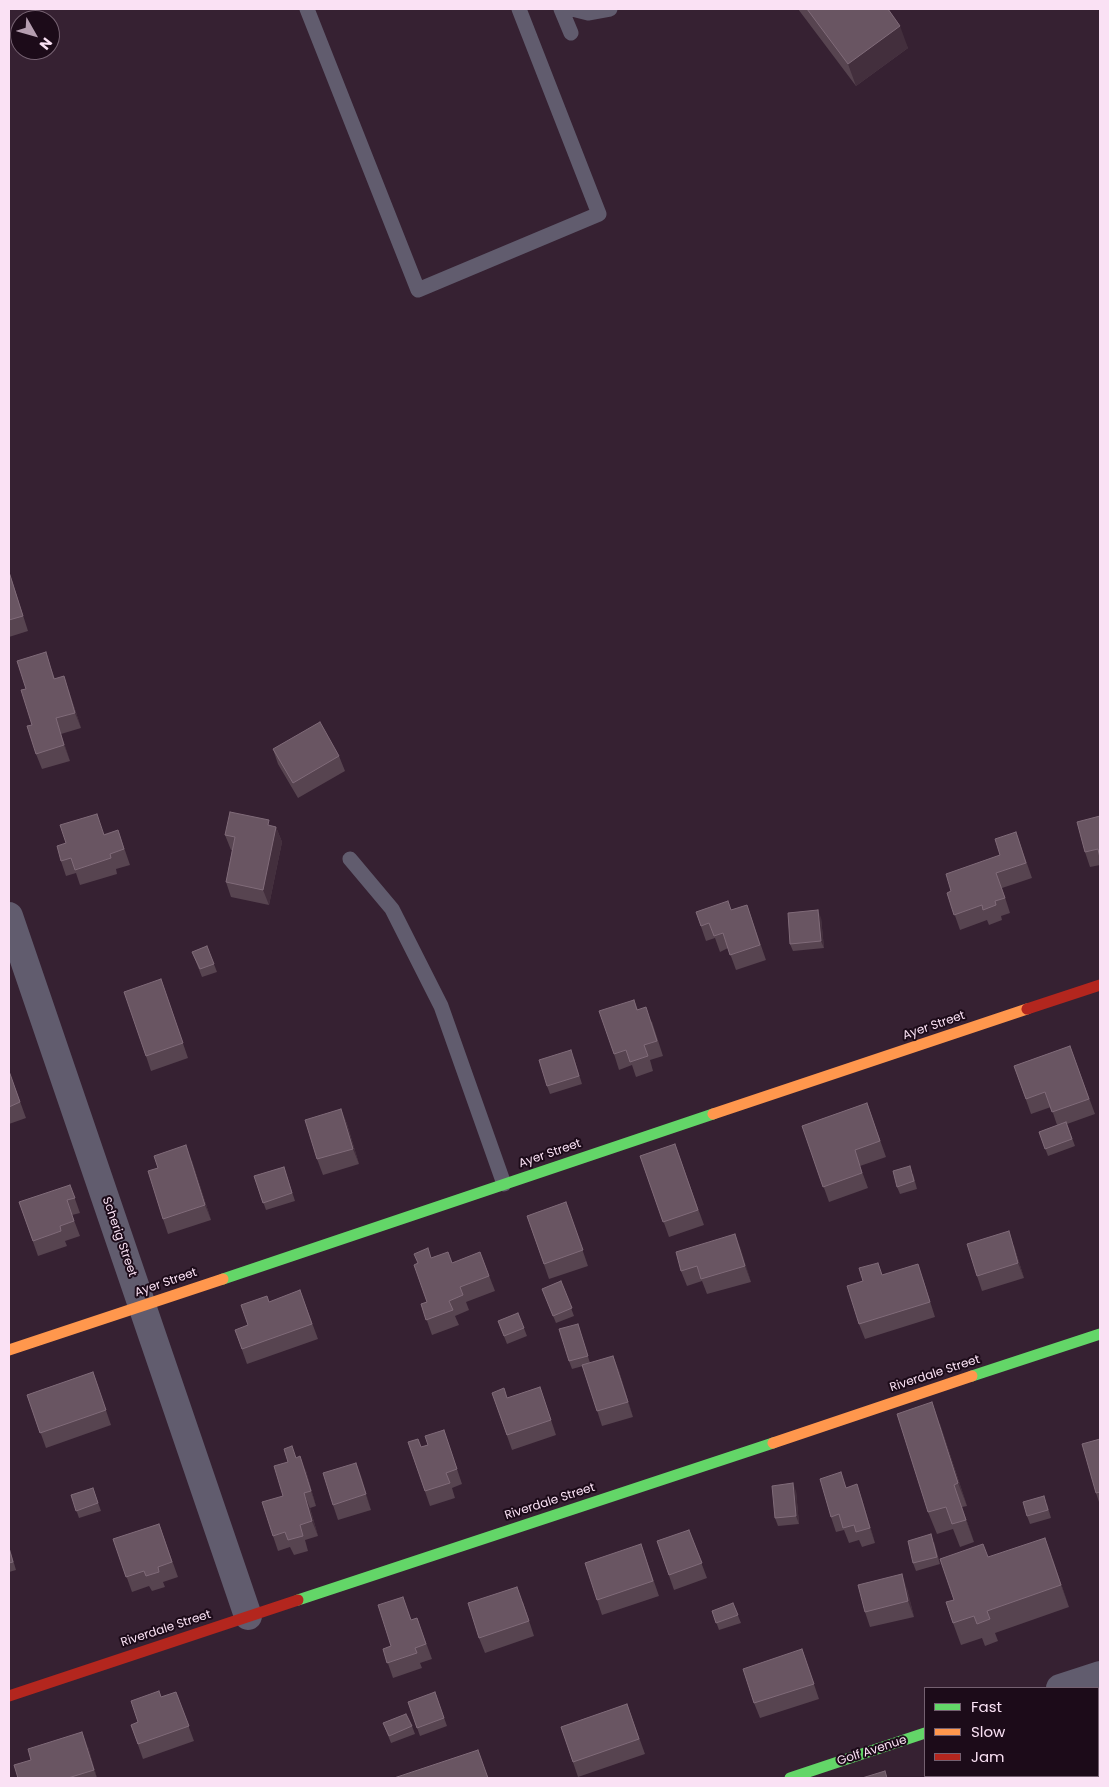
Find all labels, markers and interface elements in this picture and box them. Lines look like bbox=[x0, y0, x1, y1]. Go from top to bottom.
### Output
north arrow bbox=[10, 10, 60, 60]
text: N bbox=[35, 33, 57, 54]
street label: Ayer Street bbox=[901, 1009, 967, 1043]
street label: Ayer Street bbox=[517, 1137, 583, 1171]
street label: Scherig Street bbox=[99, 1195, 139, 1279]
street label: Ayer Street bbox=[133, 1266, 199, 1300]
street label: Riverdale Street bbox=[888, 1353, 982, 1395]
street label: Riverdale Street bbox=[503, 1481, 597, 1523]
street label: Riverdale Street bbox=[119, 1608, 213, 1650]
legend bbox=[924, 1687, 1099, 1777]
text: Fast bbox=[971, 1696, 1002, 1717]
text: Slow bbox=[971, 1721, 1005, 1742]
street label: Golf Avenue bbox=[835, 1733, 909, 1769]
text: Jam bbox=[971, 1746, 1005, 1767]

